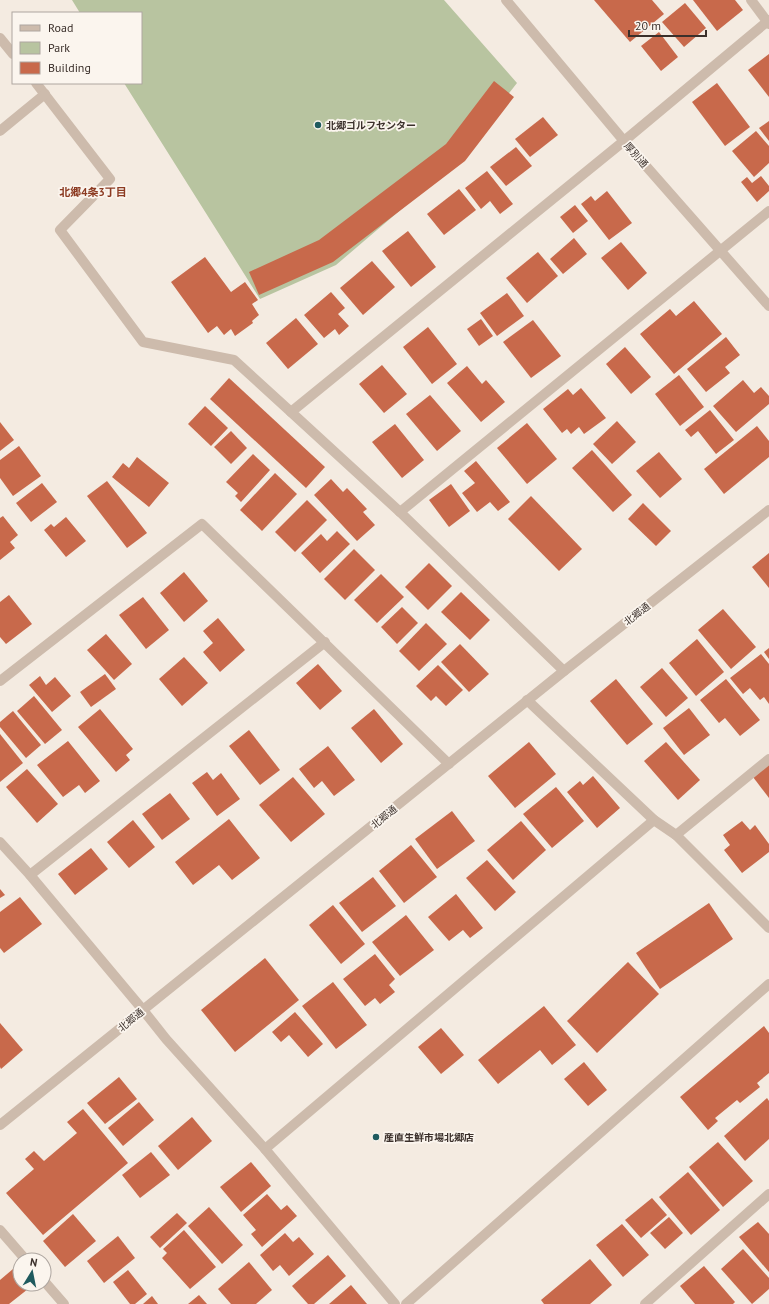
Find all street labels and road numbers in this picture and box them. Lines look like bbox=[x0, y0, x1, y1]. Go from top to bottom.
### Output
street label: 厚別通 bbox=[621, 139, 651, 171]
street label: 北郷通 bbox=[621, 600, 653, 628]
street label: 北郷通 bbox=[368, 803, 400, 831]
street label: 北郷通 bbox=[115, 1006, 147, 1034]

